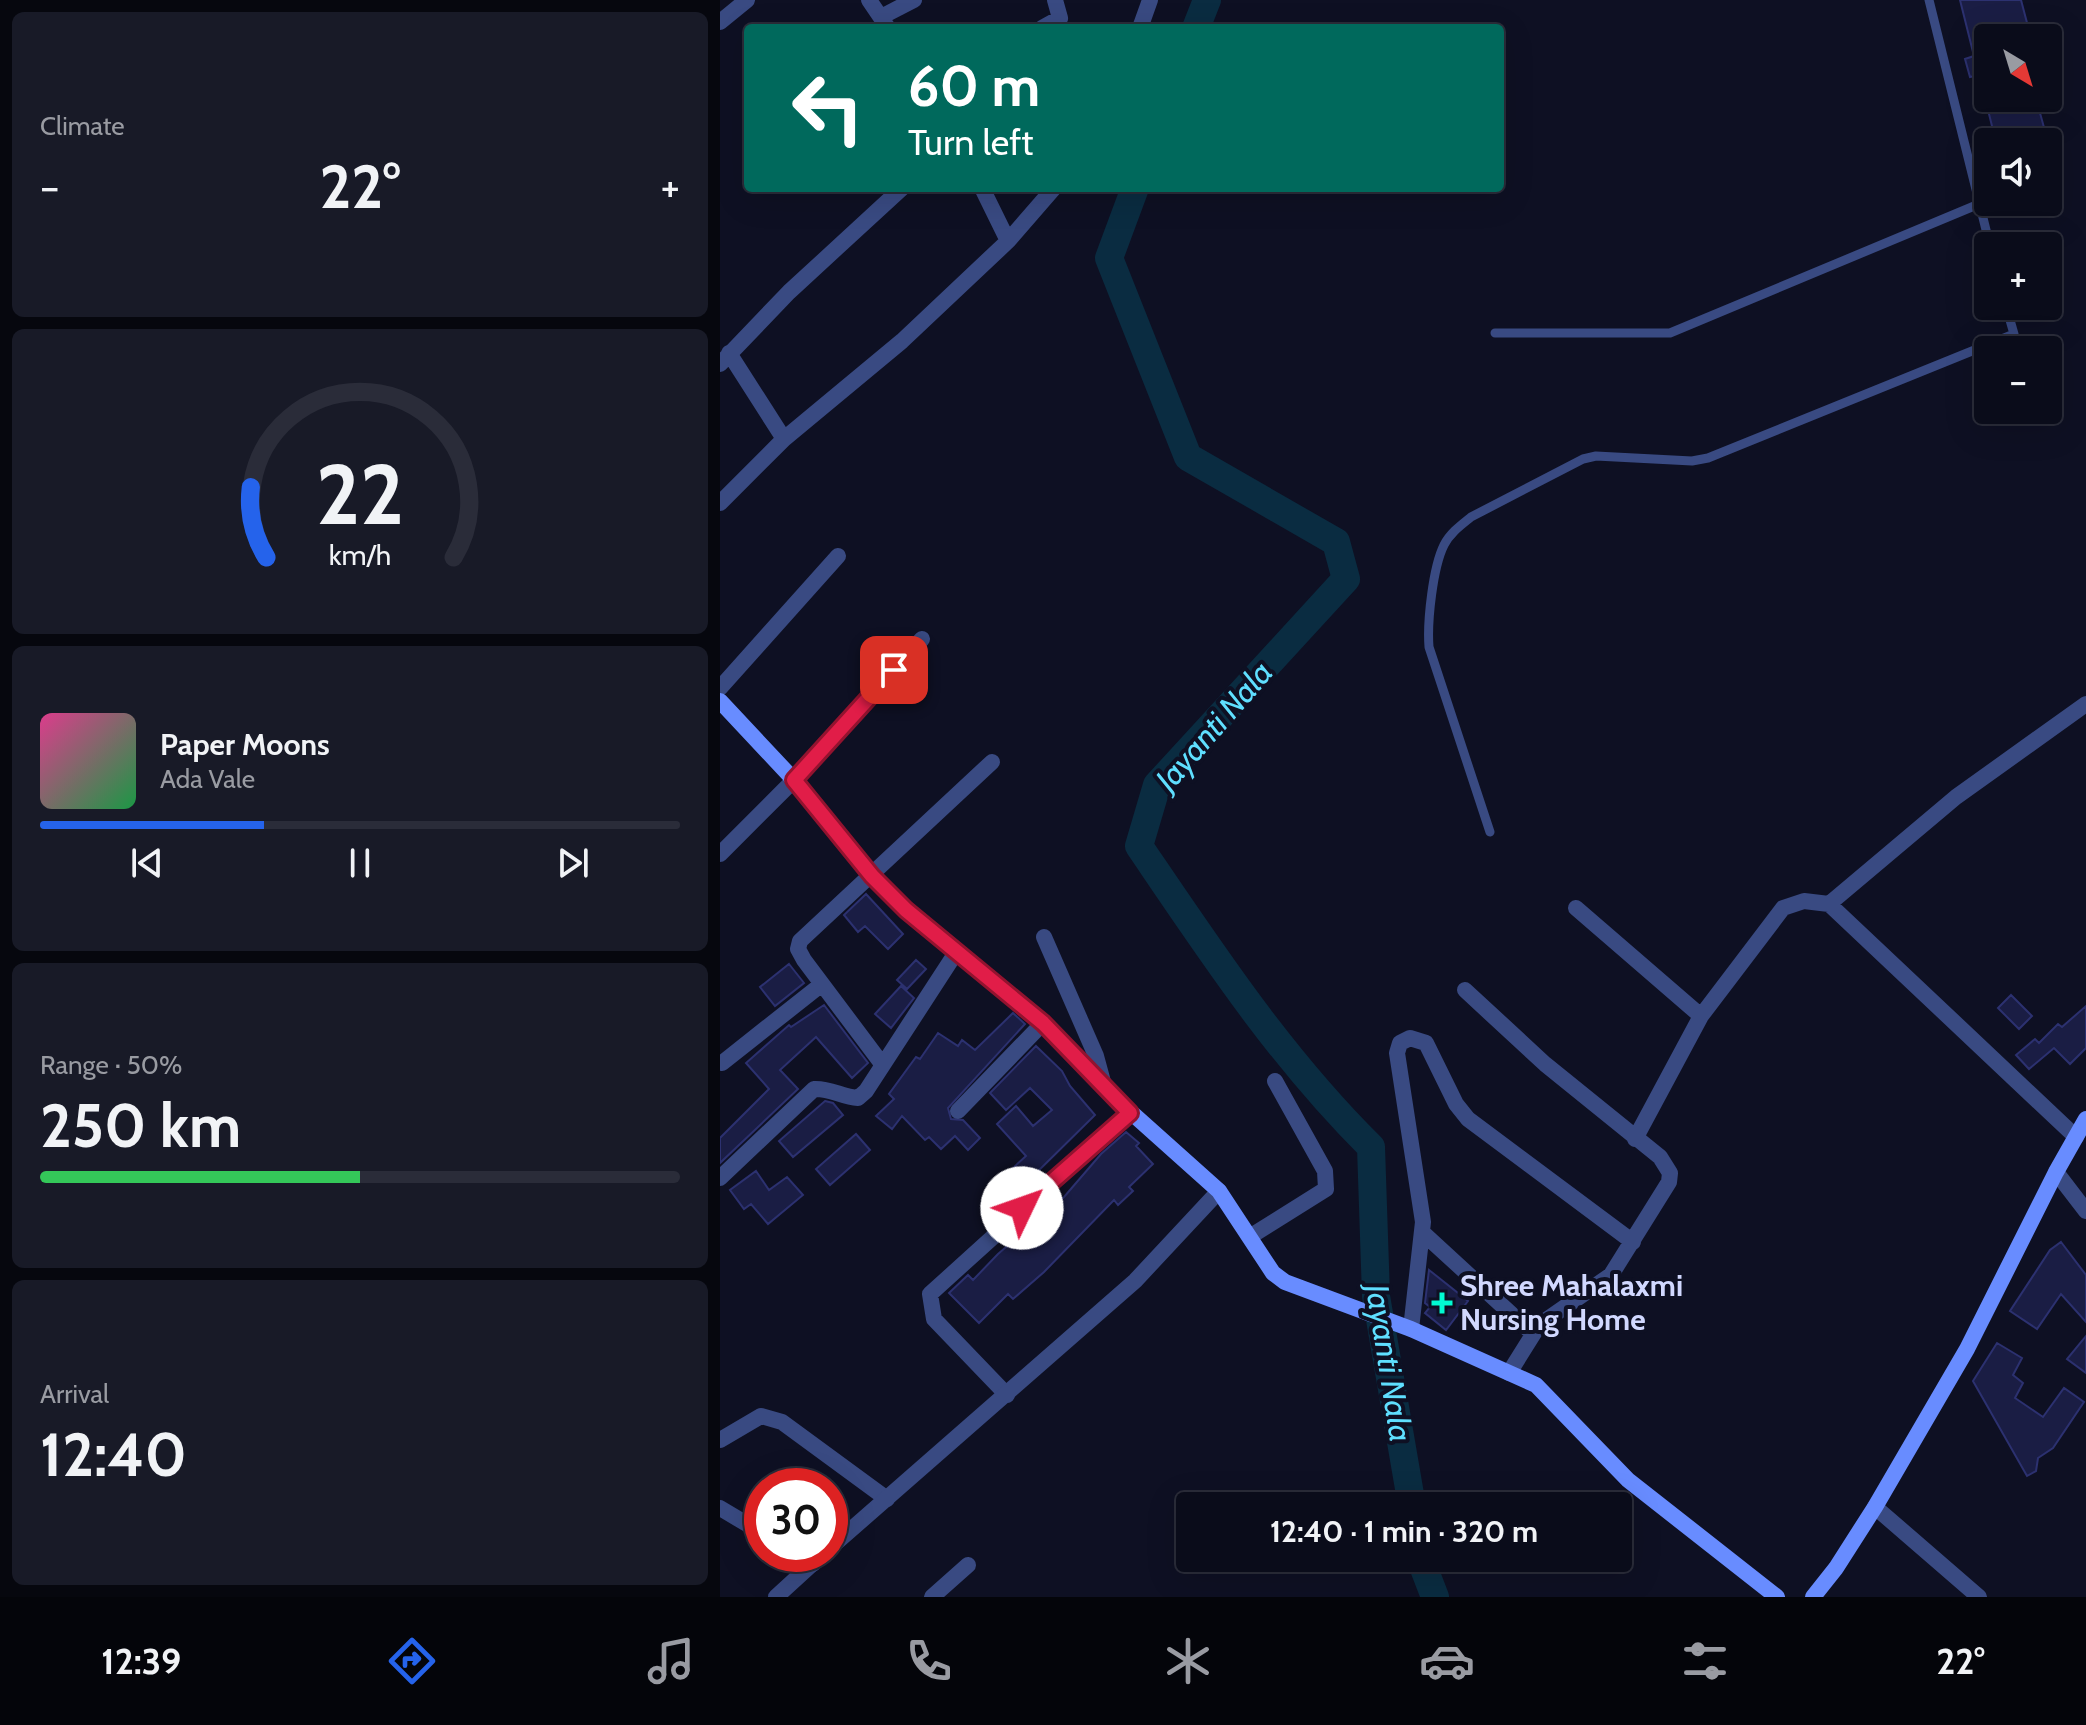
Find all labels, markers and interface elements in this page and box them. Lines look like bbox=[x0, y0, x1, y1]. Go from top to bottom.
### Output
north arrow bbox=[1974, 24, 2062, 112]
map controls bbox=[1974, 24, 2062, 424]
text: 60 m bbox=[908, 52, 1040, 120]
icon: left bbox=[776, 56, 880, 160]
text: Climate bbox=[40, 110, 125, 142]
text: Turn left bbox=[908, 120, 1033, 164]
button: sound bbox=[1974, 128, 2062, 216]
text: 22° bbox=[320, 150, 400, 223]
text: − bbox=[40, 160, 59, 213]
text: + bbox=[661, 160, 680, 213]
button: + bbox=[1974, 232, 2062, 320]
button: − bbox=[1974, 336, 2062, 424]
text: 22 bbox=[316, 443, 404, 544]
text: km/h bbox=[329, 537, 391, 572]
pin bbox=[860, 636, 928, 704]
icon: arrive bbox=[872, 648, 916, 692]
water label: Jayanti Nala bbox=[1145, 653, 1280, 801]
text: Paper Moons bbox=[160, 726, 330, 763]
text: Ada Vale bbox=[160, 763, 255, 795]
icon: previous bbox=[125, 841, 169, 885]
icon: pause bbox=[338, 841, 382, 885]
icon: next bbox=[551, 841, 595, 885]
text: Range · 50% bbox=[40, 1049, 182, 1081]
text: 250 km bbox=[40, 1089, 241, 1162]
position arrow bbox=[980, 1166, 1064, 1250]
place label: Shree Mahalaxmi Nursing Home bbox=[1460, 1267, 1683, 1338]
water label: Jayanti Nala bbox=[1357, 1278, 1421, 1444]
marker: Shree Mahalaxmi Nursing Home bbox=[1431, 1292, 1453, 1314]
text: Arrival bbox=[40, 1378, 109, 1410]
text: 12:40 bbox=[40, 1418, 187, 1491]
speed limit sign: 30 bbox=[744, 1468, 848, 1572]
text: 12:40 · 1 min · 320 m bbox=[1270, 1513, 1538, 1550]
icon: directions bbox=[384, 1633, 440, 1689]
icon: music bbox=[643, 1633, 699, 1689]
icon: phone bbox=[901, 1633, 957, 1689]
icon: climate bbox=[1160, 1633, 1216, 1689]
icon: car bbox=[1419, 1633, 1475, 1689]
icon: filters bbox=[1677, 1633, 1733, 1689]
text: 12:39 bbox=[101, 1639, 181, 1683]
text: 22° bbox=[1936, 1639, 1985, 1683]

